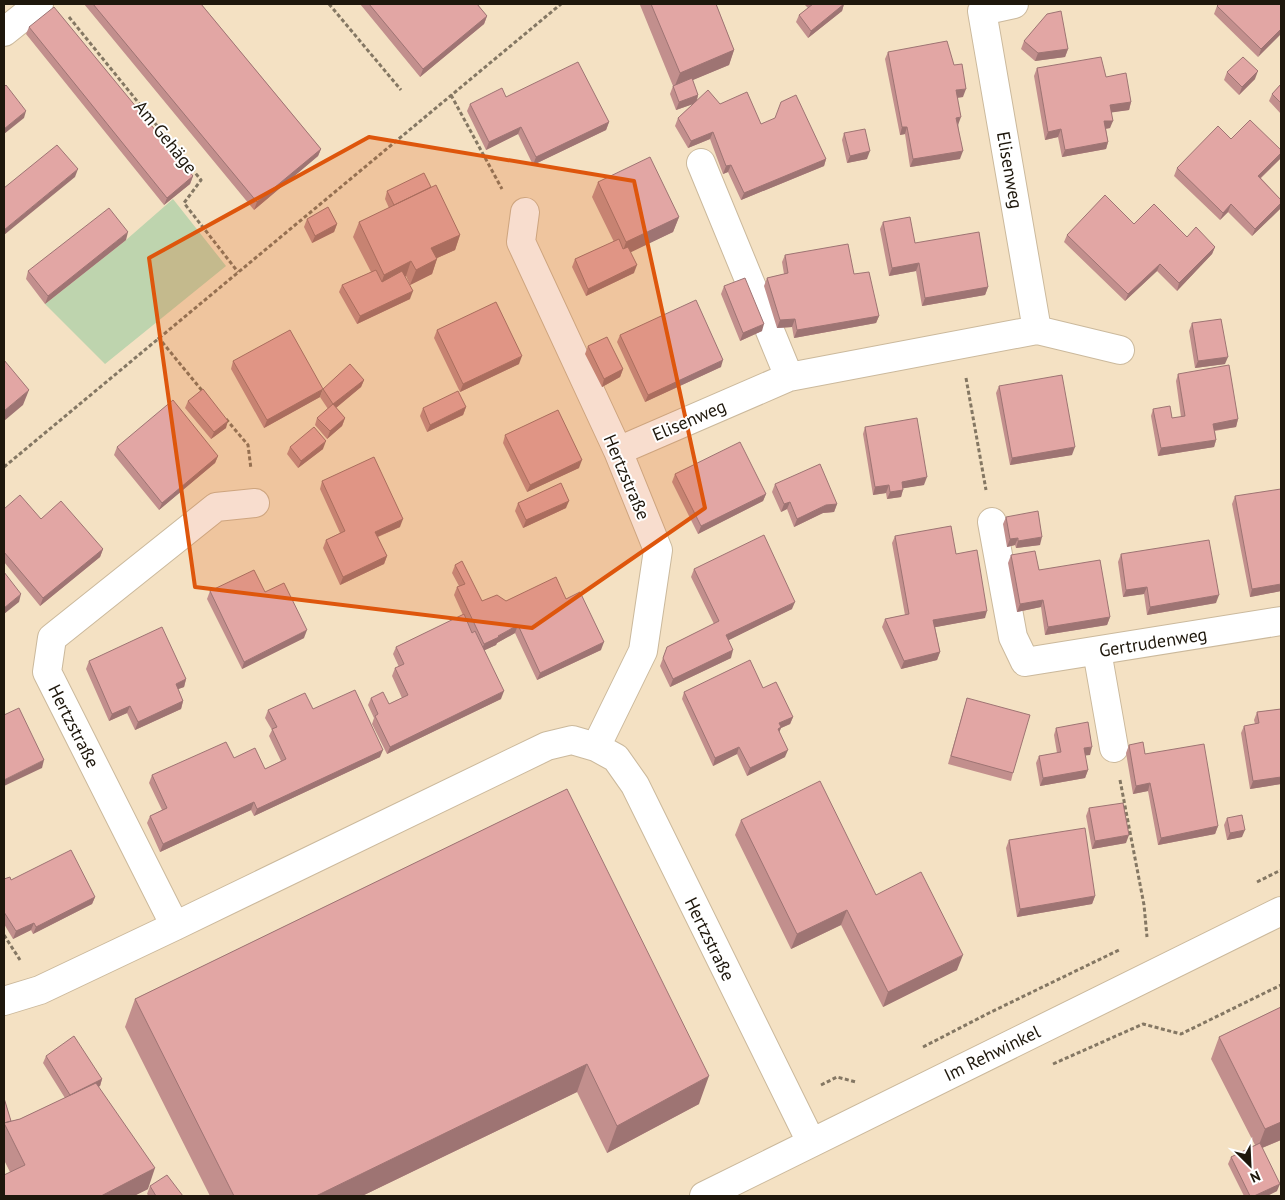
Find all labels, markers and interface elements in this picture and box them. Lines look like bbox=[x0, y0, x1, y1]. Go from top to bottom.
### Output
street label: Am Gehäge bbox=[129, 96, 203, 178]
street label: Elisenweg bbox=[992, 130, 1028, 210]
street label: Elisenweg bbox=[649, 394, 729, 446]
street label: Hertzstraße bbox=[599, 431, 655, 523]
street label: Gertrudenweg bbox=[1097, 622, 1209, 662]
street label: Hertzstraße bbox=[43, 680, 105, 772]
street label: Hertzstraße bbox=[680, 893, 740, 985]
street label: Im Rehwinkel bbox=[940, 1019, 1045, 1086]
north arrow bbox=[1225, 1140, 1275, 1190]
text: N bbox=[1247, 1167, 1263, 1187]

